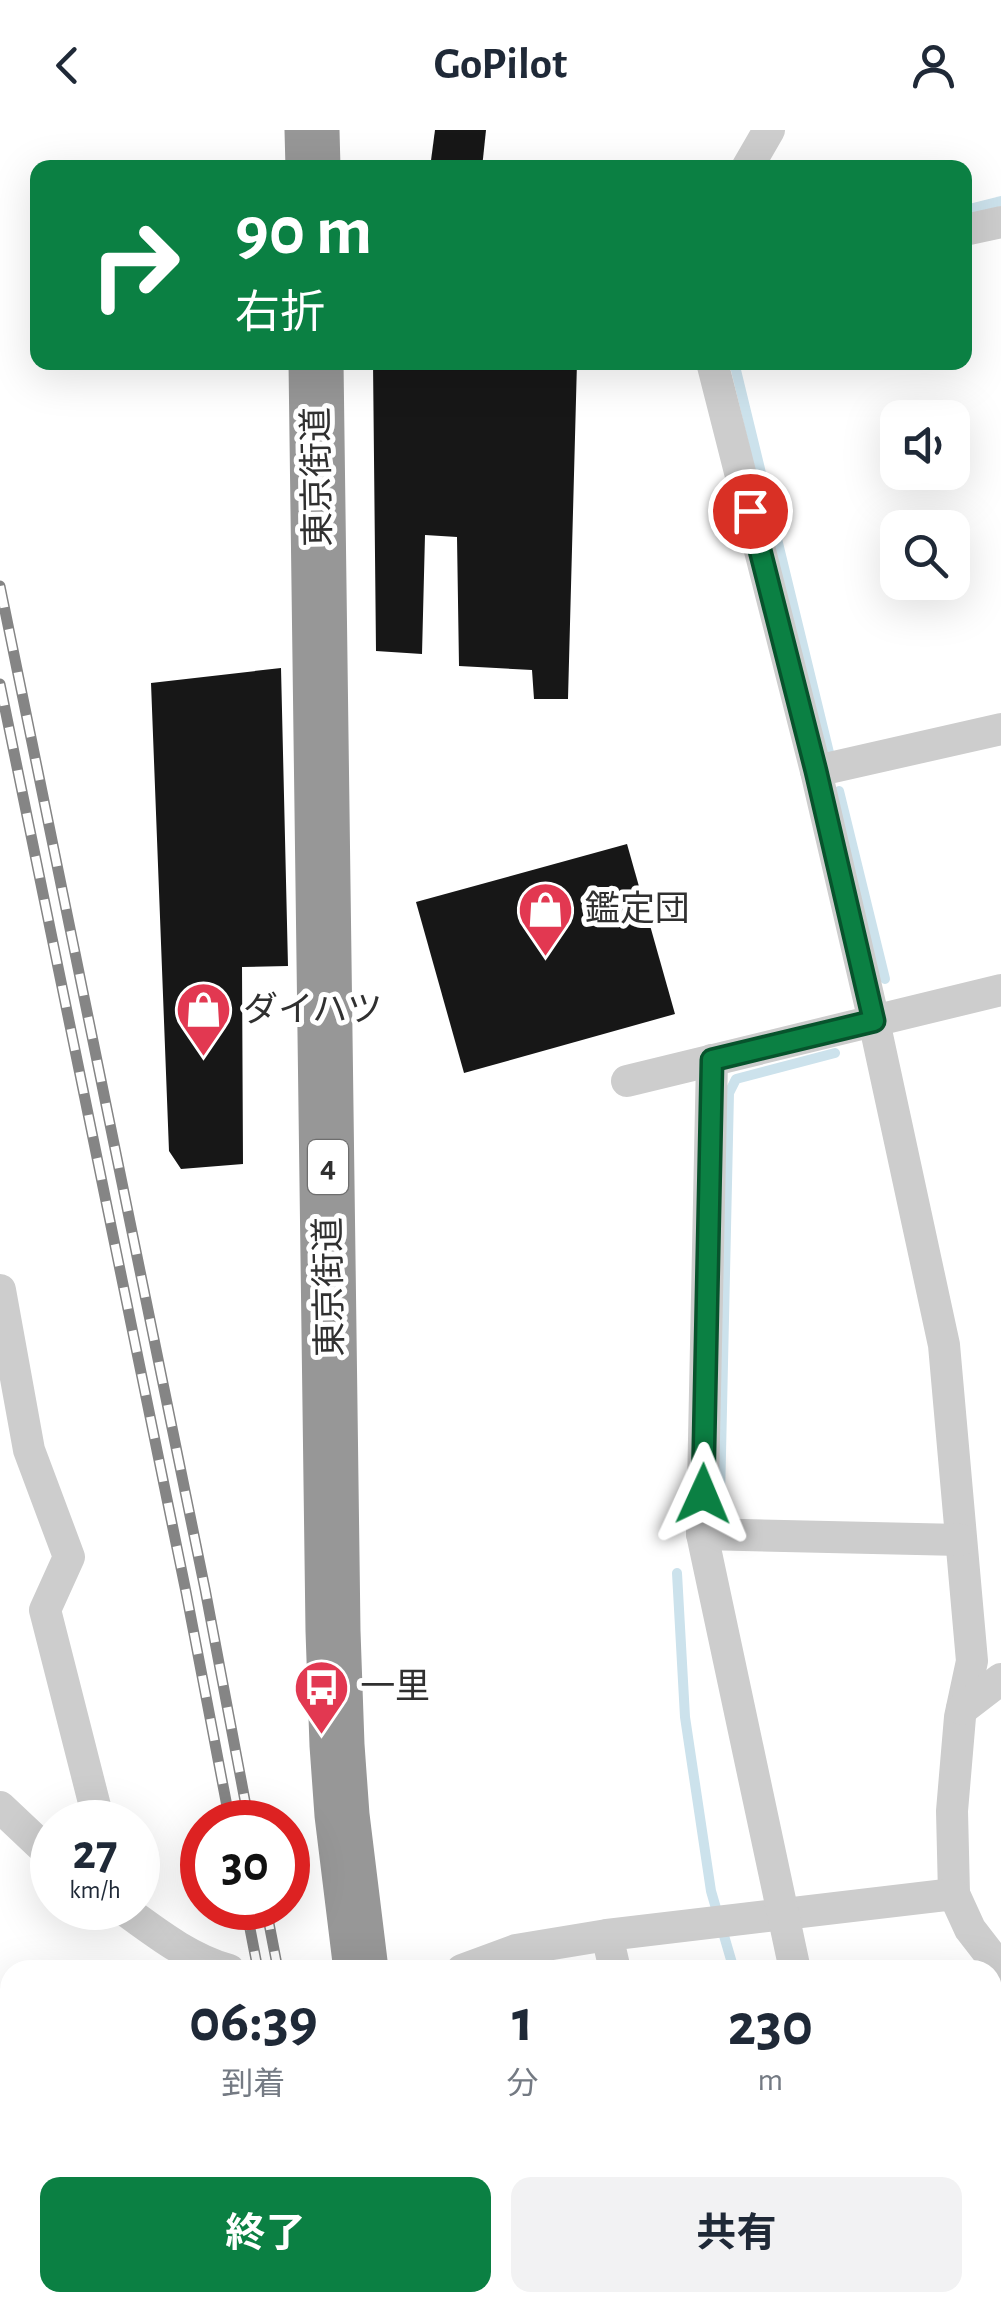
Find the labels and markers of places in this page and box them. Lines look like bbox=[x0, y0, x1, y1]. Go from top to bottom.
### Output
pin bbox=[708, 469, 793, 554]
shop icon: 鑑定団 bbox=[516, 879, 576, 958]
place label: 鑑定団 bbox=[585, 890, 690, 927]
shop icon: ダイハツ bbox=[174, 980, 234, 1059]
place label: ダイハツ bbox=[243, 991, 382, 1028]
bus stop icon: 一里 bbox=[291, 1657, 351, 1736]
place label: 一里 bbox=[360, 1669, 430, 1705]

